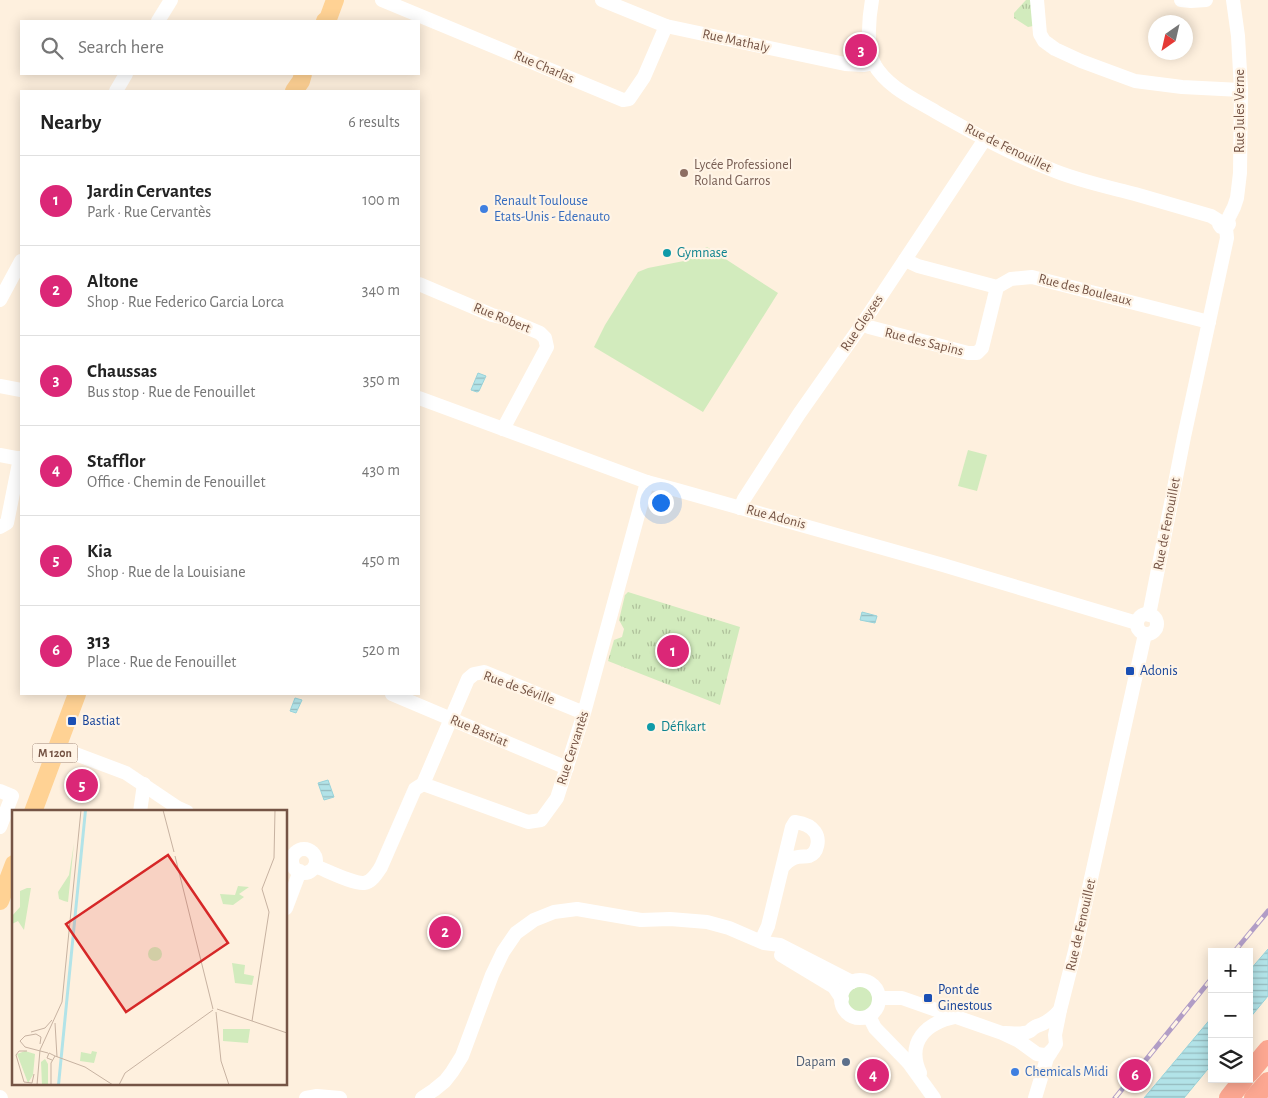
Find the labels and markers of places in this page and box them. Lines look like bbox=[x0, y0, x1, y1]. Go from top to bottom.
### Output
pin: 3 bbox=[845, 31, 877, 69]
place label: Lycée Professionel Roland Garros bbox=[694, 158, 792, 188]
marker: Lycée Professionel Roland Garros bbox=[678, 167, 690, 179]
place label: Renault Toulouse Etats-Unis - Edenauto bbox=[494, 194, 610, 224]
marker: Renault Toulouse Etats-Unis - Edenauto bbox=[478, 203, 490, 215]
place label: Gymnase bbox=[677, 246, 727, 260]
marker: Gymnase bbox=[661, 247, 673, 259]
pin: 1 bbox=[657, 632, 689, 670]
place label: Adonis bbox=[1140, 664, 1178, 678]
marker: Adonis bbox=[1124, 665, 1136, 677]
place label: Bastiat bbox=[82, 714, 120, 728]
marker: Bastiat bbox=[66, 715, 78, 727]
place label: Défikart bbox=[661, 720, 706, 734]
marker: Défikart bbox=[645, 721, 657, 733]
pin: 5 bbox=[66, 766, 98, 804]
pin: 2 bbox=[429, 913, 461, 951]
place label: Pont de Ginestous bbox=[938, 983, 992, 1013]
marker: Pont de Ginestous bbox=[922, 992, 934, 1004]
place label: Dapam bbox=[796, 1055, 836, 1069]
marker: Dapam bbox=[840, 1056, 852, 1068]
pin: 4 bbox=[857, 1056, 889, 1094]
pin: 6 bbox=[1119, 1056, 1151, 1094]
place label: Chemicals Midi bbox=[1025, 1065, 1108, 1079]
marker: Chemicals Midi bbox=[1009, 1066, 1021, 1078]

